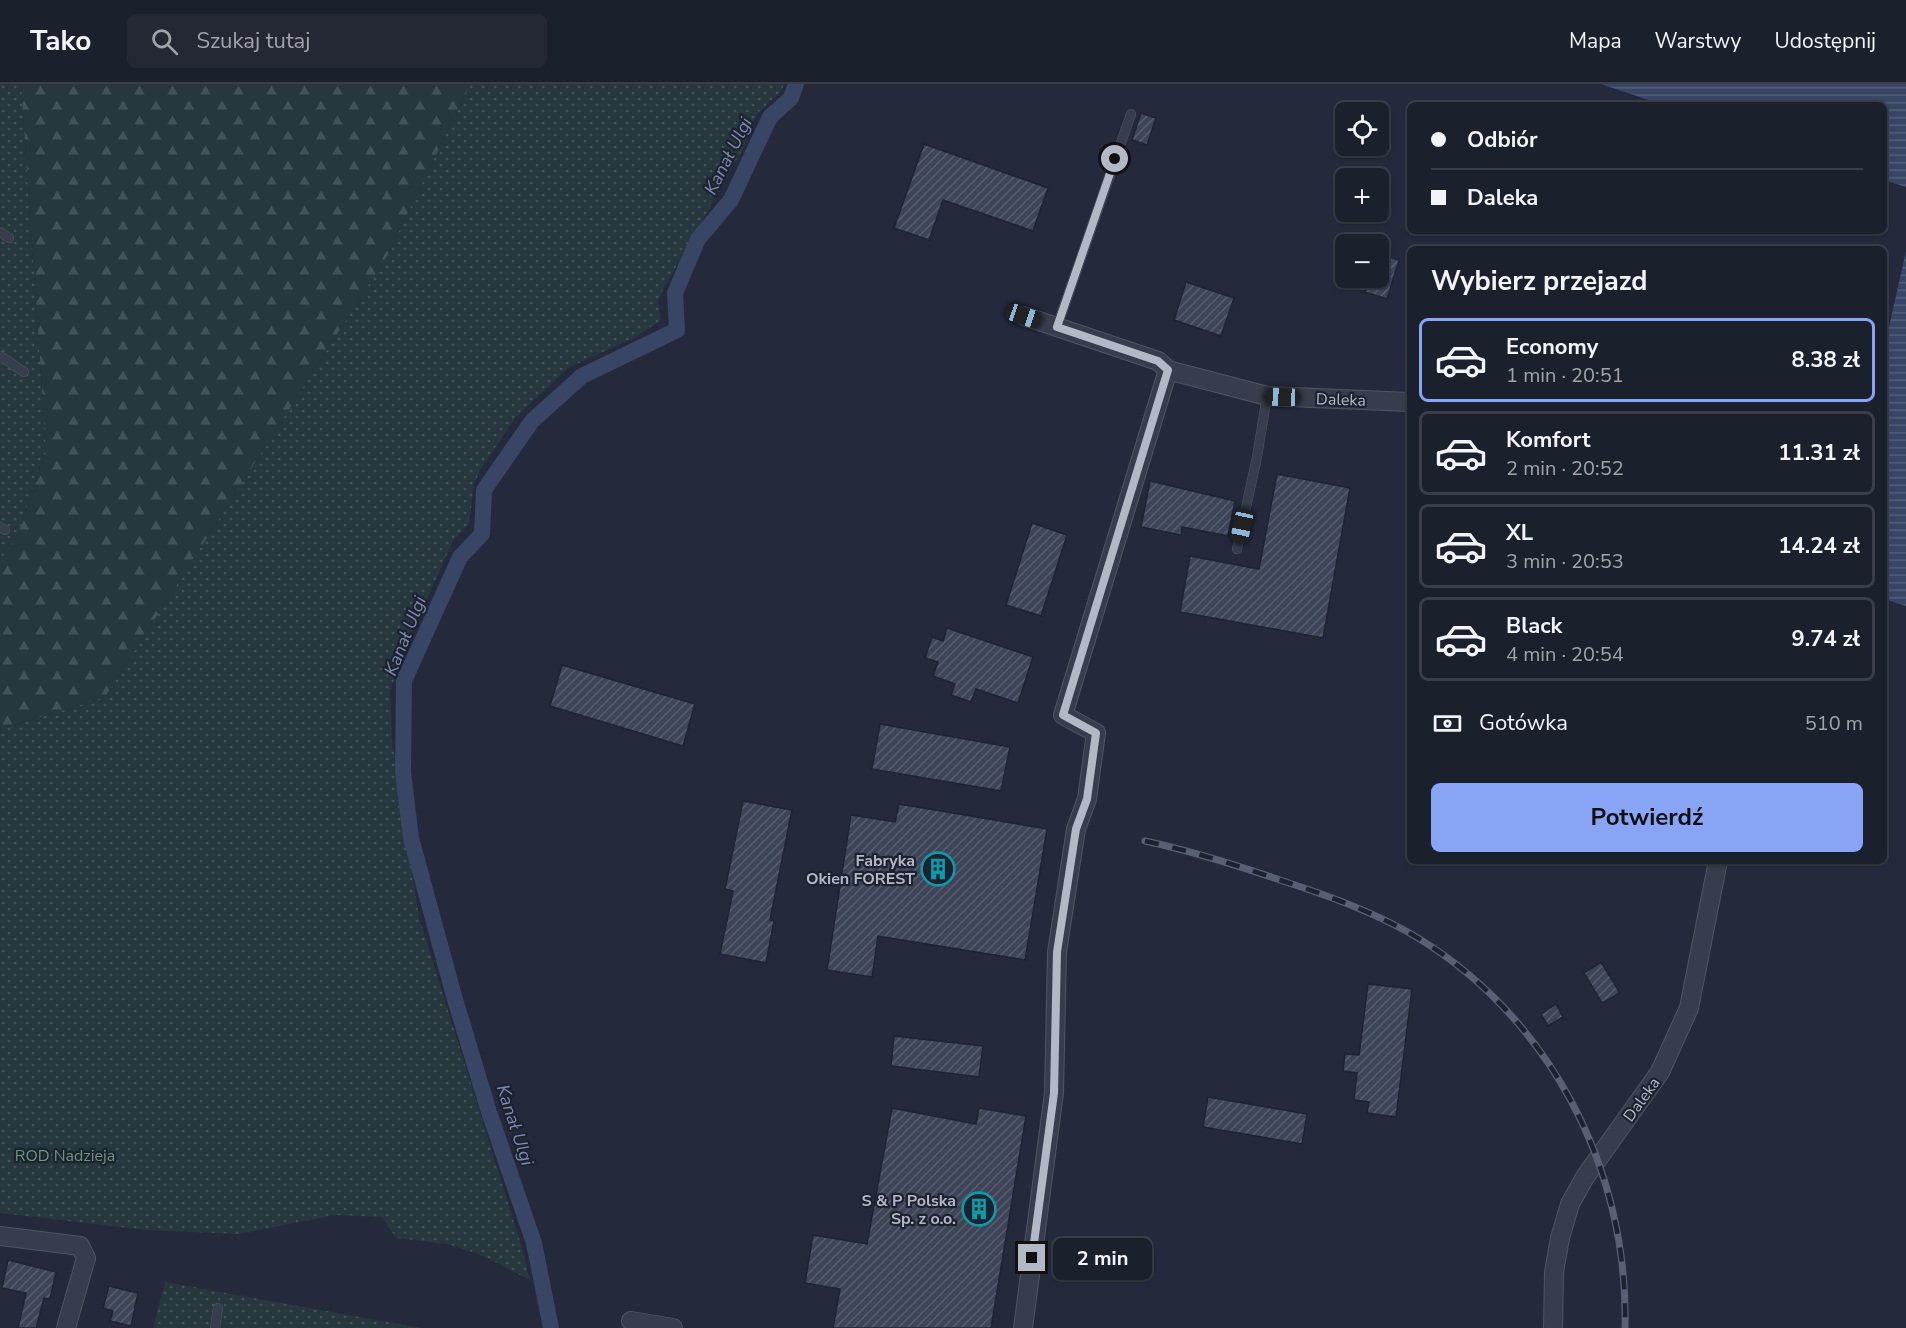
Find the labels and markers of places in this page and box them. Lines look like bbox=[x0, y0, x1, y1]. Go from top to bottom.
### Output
place label: Fabryka Okien FOREST bbox=[806, 850, 915, 890]
building icon: Fabryka Okien FOREST bbox=[920, 851, 956, 887]
place label: S & P Polska Sp. z o.o. bbox=[862, 1190, 956, 1230]
building icon: S & P Polska Sp. z o.o. bbox=[961, 1191, 997, 1227]

